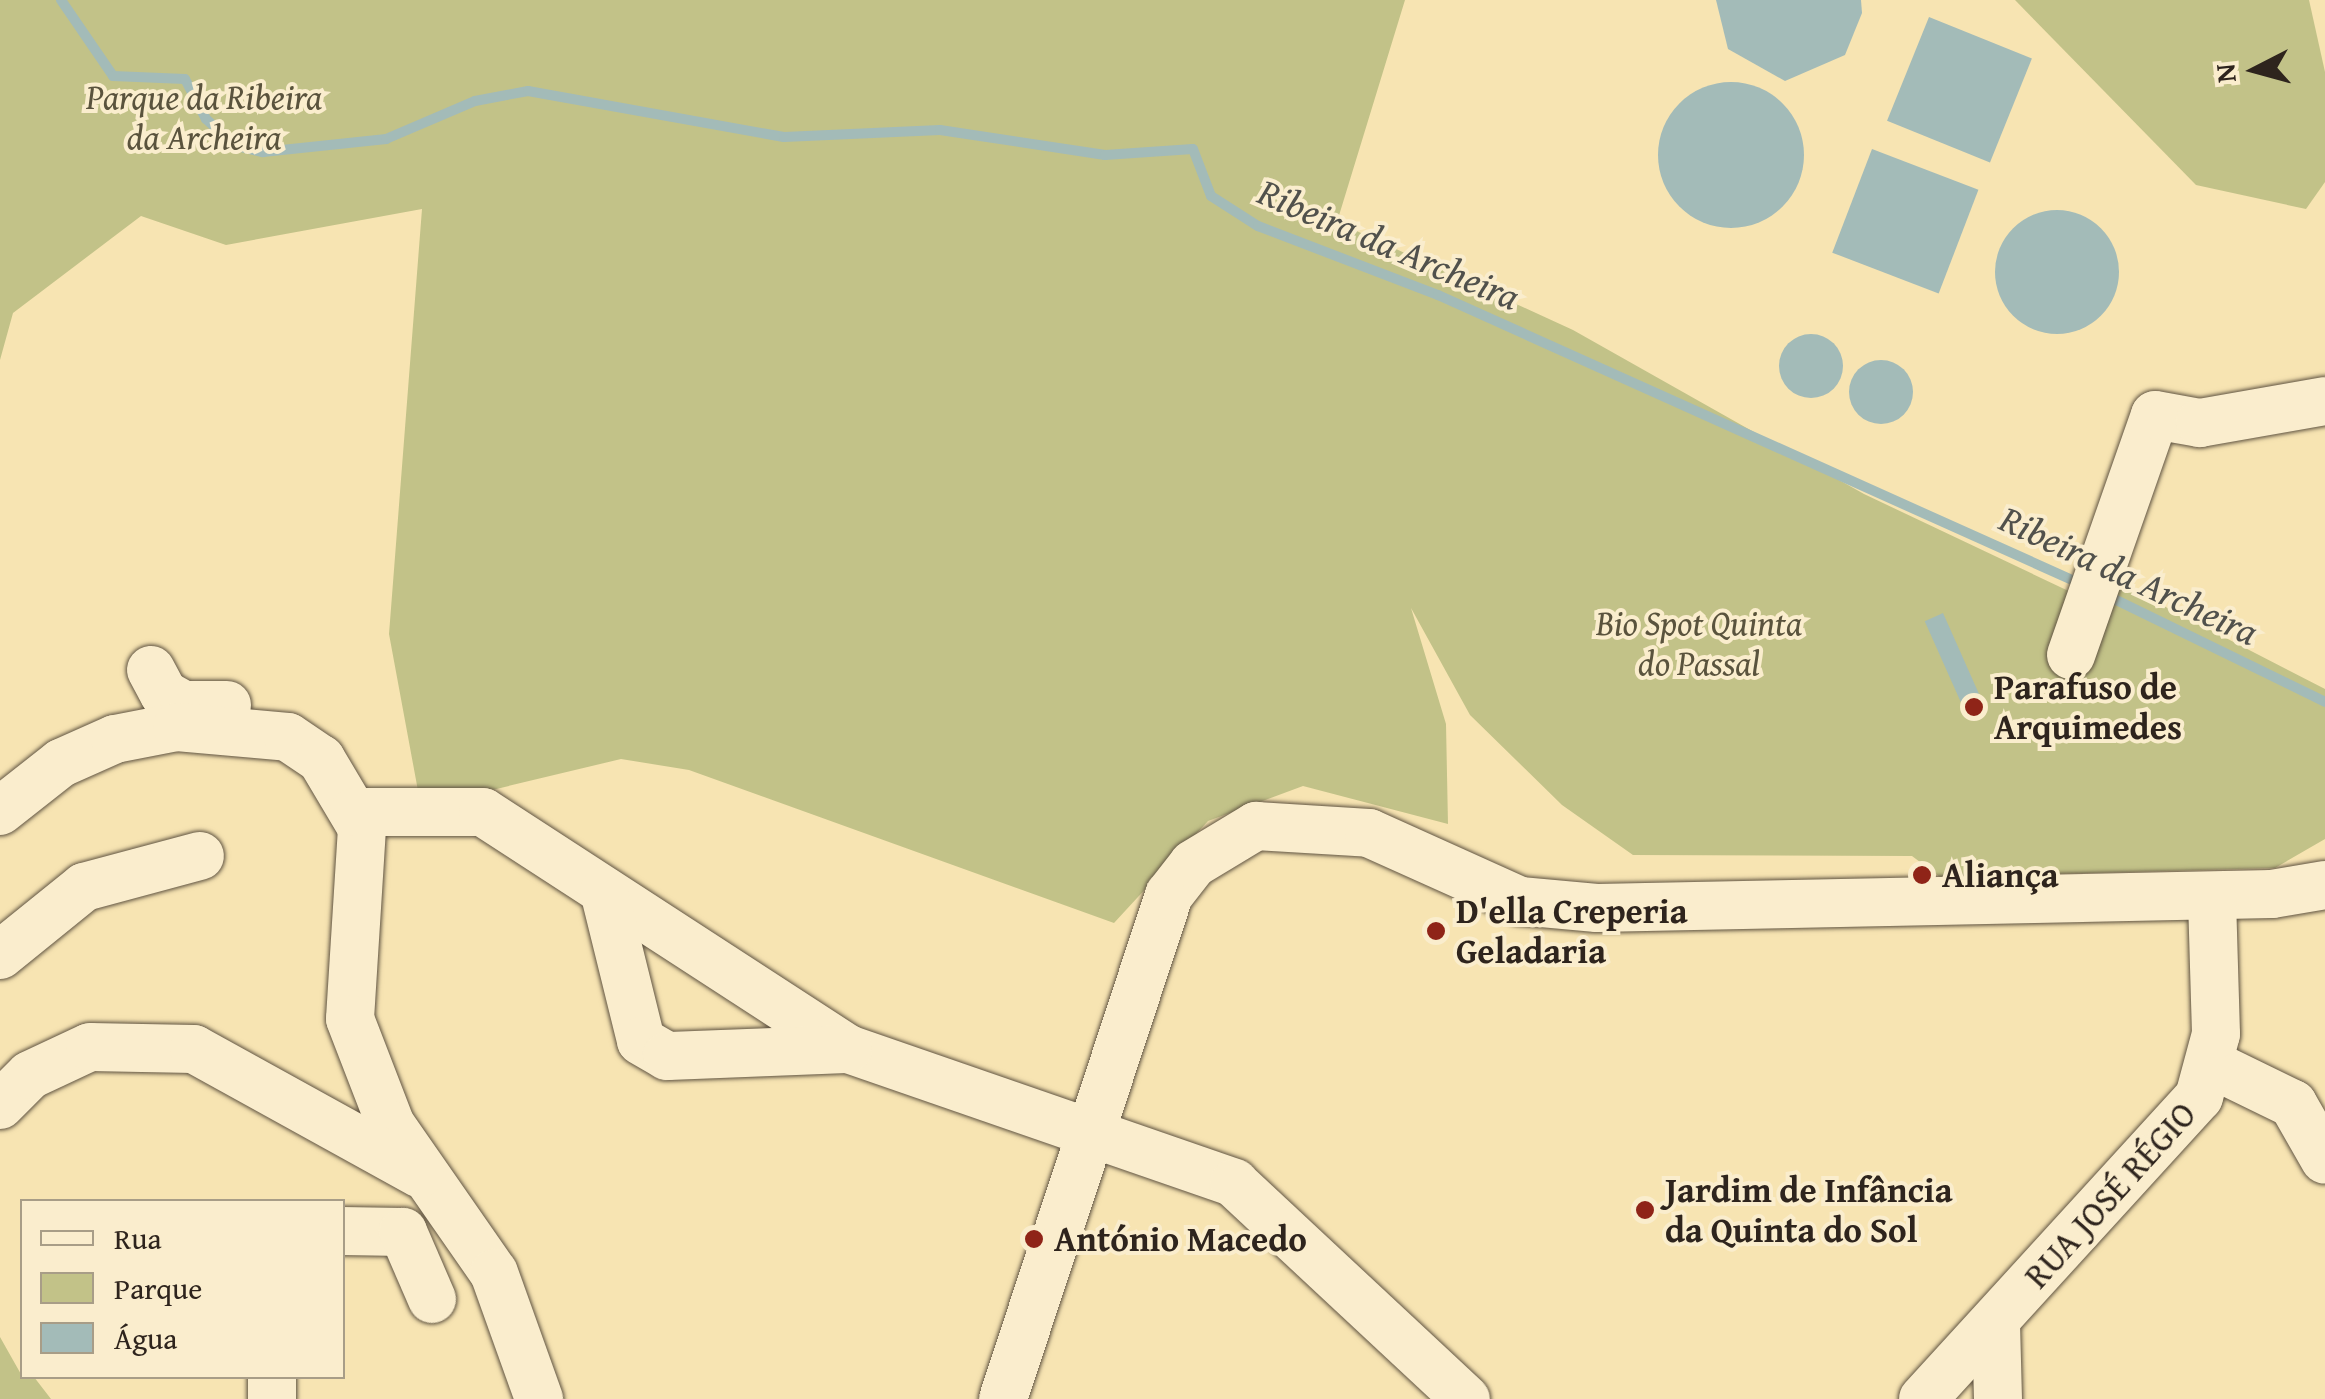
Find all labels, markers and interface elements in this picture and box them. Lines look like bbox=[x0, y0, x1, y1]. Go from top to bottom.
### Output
north arrow bbox=[2205, 20, 2305, 120]
text: N bbox=[2203, 62, 2246, 85]
park label: Parque da Ribeira da Archeira bbox=[86, 76, 322, 158]
water label: Ribeira da Archeira bbox=[1252, 168, 1526, 320]
water label: Ribeira da Archeira bbox=[1993, 495, 2265, 655]
park label: Bio Spot Quinta do Passal bbox=[1596, 602, 1802, 684]
place label: Parafuso de Arquimedes bbox=[1994, 666, 2182, 748]
marker: Parafuso de Arquimedes bbox=[1963, 696, 1985, 718]
place label: Aliança bbox=[1942, 854, 2059, 896]
marker: Aliança bbox=[1911, 864, 1933, 886]
place label: D'ella Creperia Geladaria bbox=[1456, 890, 1688, 972]
marker: D'ella Creperia Geladaria bbox=[1425, 920, 1447, 942]
street label: RUA JOSÉ RÉGIO bbox=[2016, 1093, 2204, 1297]
place label: Jardim de Infância da Quinta do Sol bbox=[1665, 1169, 1953, 1251]
legend bbox=[20, 1199, 345, 1379]
marker: Jardim de Infância da Quinta do Sol bbox=[1634, 1199, 1656, 1221]
text: Rua bbox=[114, 1216, 162, 1260]
place label: António Macedo bbox=[1054, 1218, 1307, 1260]
marker: António Macedo bbox=[1023, 1228, 1045, 1250]
text: Parque bbox=[114, 1266, 202, 1310]
text: Água bbox=[114, 1316, 178, 1360]

